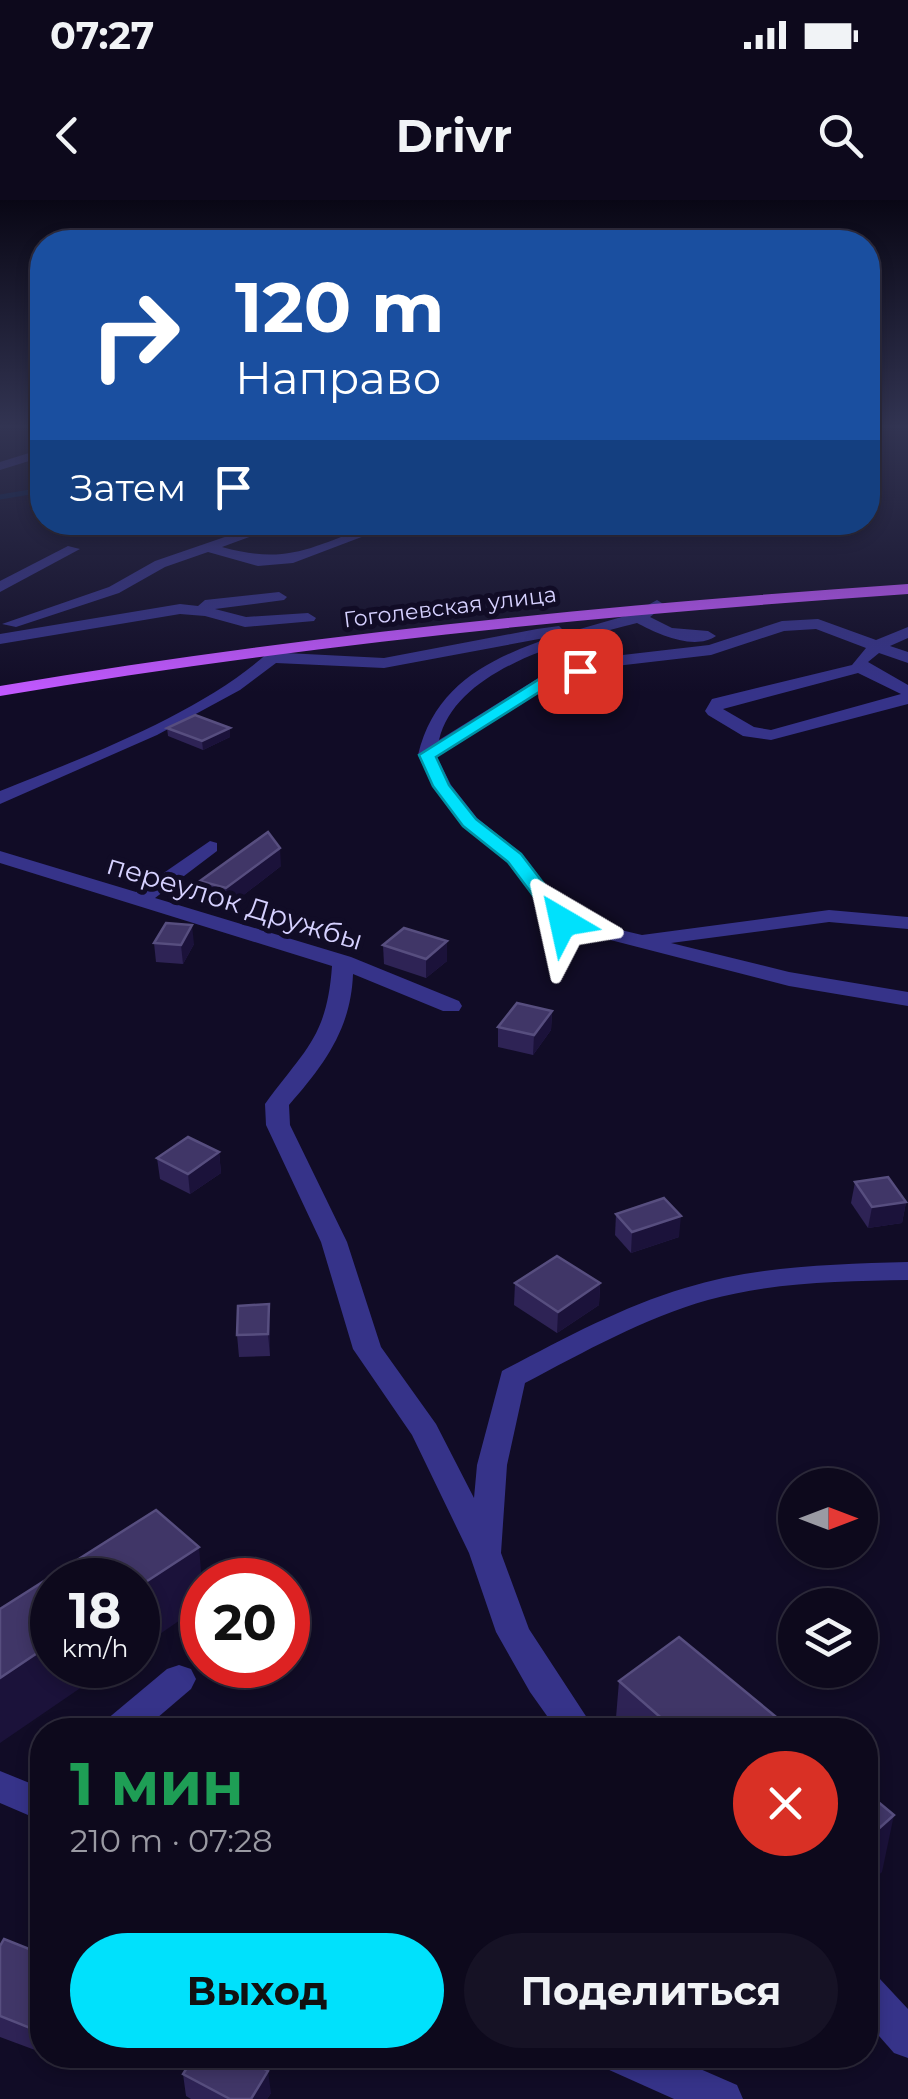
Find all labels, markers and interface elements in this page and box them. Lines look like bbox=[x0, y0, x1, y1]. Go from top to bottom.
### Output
text: 07:27 bbox=[50, 12, 154, 59]
icon: back bbox=[40, 108, 95, 163]
text: Drivr bbox=[396, 108, 512, 163]
icon: search bbox=[813, 108, 868, 163]
text: 120 m bbox=[235, 264, 445, 350]
icon: right bbox=[70, 270, 200, 400]
text: Направо bbox=[235, 350, 441, 405]
icon: arrive bbox=[206, 460, 261, 515]
text: Затем bbox=[70, 464, 186, 511]
street label: Гоголевская улица bbox=[342, 581, 558, 633]
pin bbox=[538, 629, 623, 714]
icon: arrive bbox=[553, 644, 608, 699]
street label: переулок Дружбы bbox=[103, 847, 367, 957]
position arrow bbox=[511, 870, 615, 974]
north arrow bbox=[778, 1468, 878, 1568]
map controls bbox=[778, 1468, 878, 1688]
speed limit sign: 20 bbox=[180, 1558, 310, 1688]
text: 18 bbox=[69, 1580, 121, 1641]
button: layers bbox=[778, 1588, 878, 1688]
text: km/h bbox=[62, 1633, 128, 1663]
text: 1 мин bbox=[70, 1747, 244, 1820]
button: close bbox=[733, 1751, 838, 1856]
text: 210 m · 07:28 bbox=[70, 1821, 273, 1860]
button: Выход bbox=[70, 1933, 444, 2048]
button: Поделиться bbox=[464, 1933, 838, 2048]

